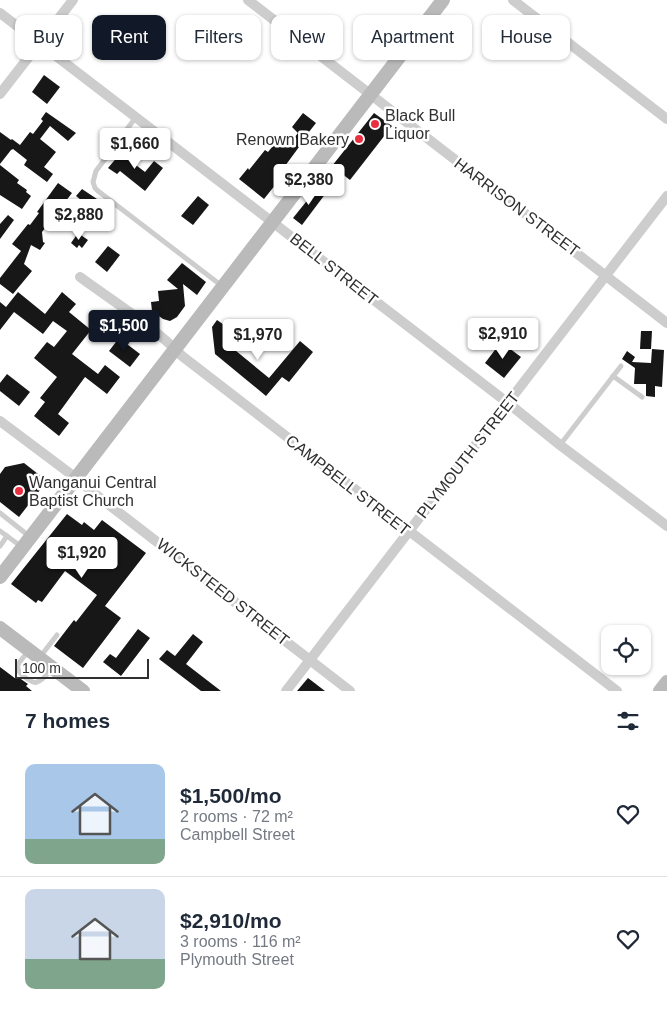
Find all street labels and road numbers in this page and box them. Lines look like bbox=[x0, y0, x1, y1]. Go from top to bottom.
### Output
street label: HARRISON STREET bbox=[451, 154, 583, 260]
street label: BELL STREET bbox=[287, 230, 381, 309]
street label: PLYMOUTH STREET bbox=[414, 388, 523, 521]
street label: CAMPBELL STREET bbox=[283, 431, 413, 539]
street label: WICKSTEED STREET bbox=[154, 535, 293, 649]

